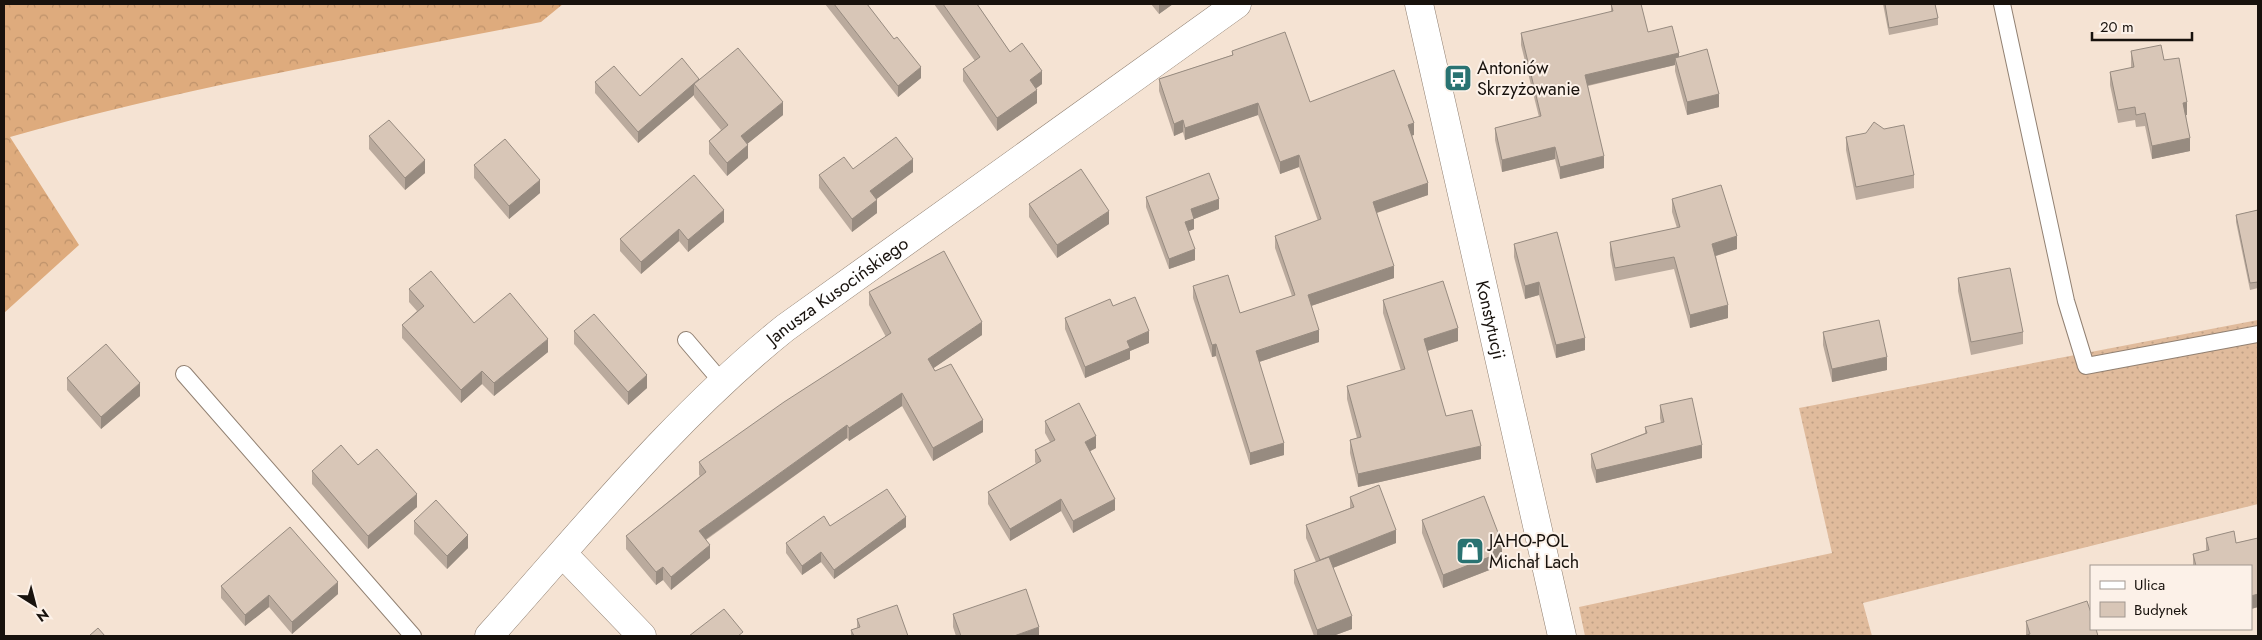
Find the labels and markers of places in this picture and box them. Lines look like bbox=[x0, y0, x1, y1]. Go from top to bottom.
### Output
place label: Antoniów Skrzyżowanie bbox=[1477, 55, 1580, 102]
bus stop icon: Antoniów Skrzyżowanie bbox=[1443, 63, 1473, 93]
place label: JAHO-POL Michał Lach bbox=[1487, 528, 1579, 575]
shop icon: JAHO-POL Michał Lach bbox=[1455, 536, 1485, 566]

